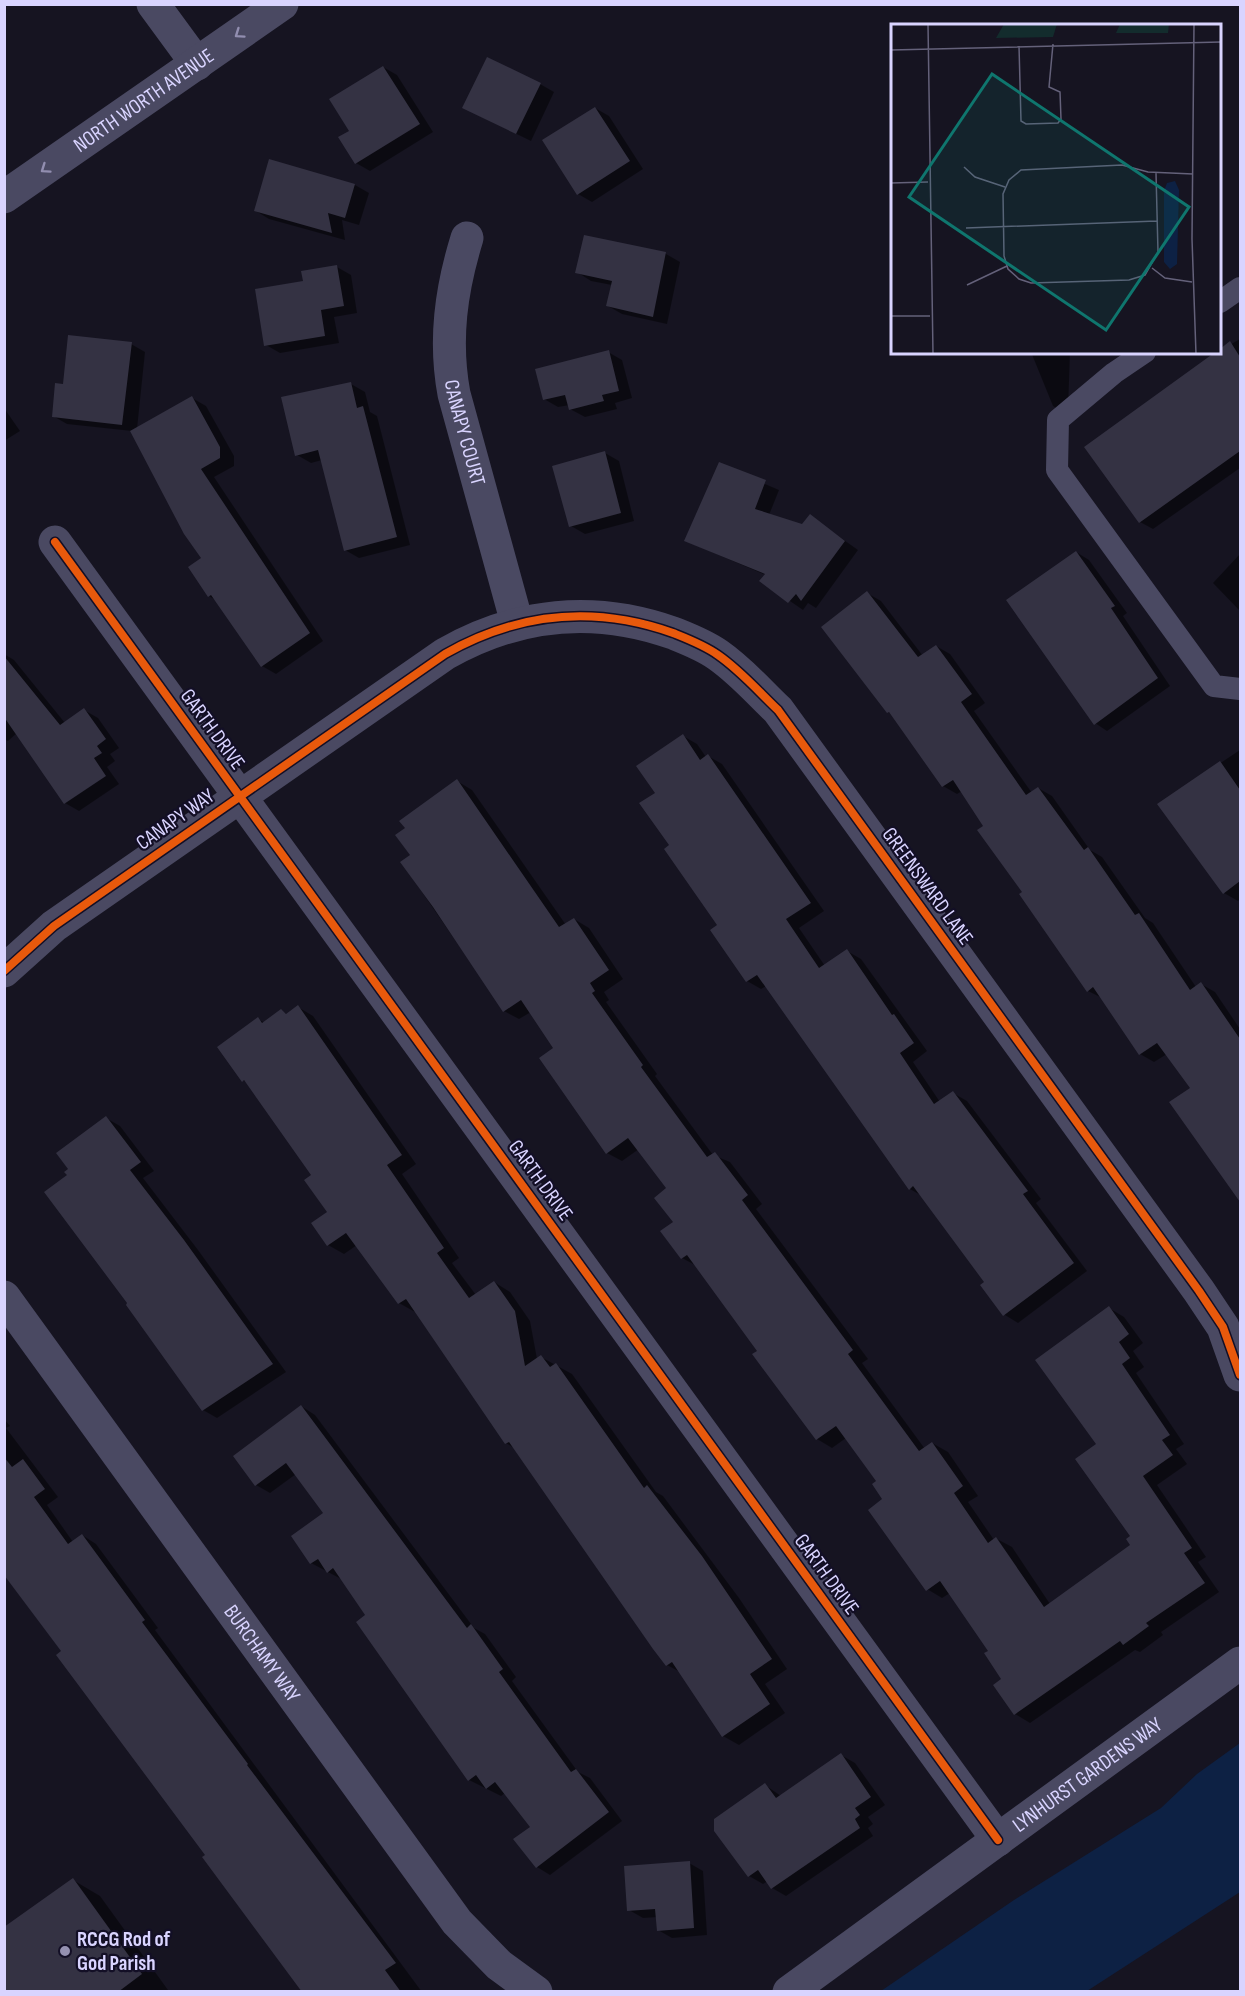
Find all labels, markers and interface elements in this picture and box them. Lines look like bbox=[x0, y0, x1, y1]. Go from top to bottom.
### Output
inset map bbox=[891, 24, 1221, 354]
one-way arrow bbox=[235, 27, 246, 38]
street label: NORTH WORTH AVENUE bbox=[69, 43, 219, 158]
one-way arrow bbox=[40, 162, 51, 173]
street label: CANAPY COURT bbox=[439, 378, 491, 489]
street label: GARTH DRIVE bbox=[175, 684, 250, 775]
street label: CANAPY WAY bbox=[131, 783, 219, 855]
street label: GREENSWARD LANE bbox=[877, 823, 979, 950]
street label: GARTH DRIVE bbox=[503, 1135, 578, 1226]
street label: GARTH DRIVE bbox=[789, 1529, 864, 1620]
street label: BURCHAMY WAY bbox=[218, 1600, 305, 1707]
street label: LYNHURST GARDENS WAY bbox=[1008, 1712, 1167, 1838]
place label: RCCG Rod of God Parish bbox=[77, 1927, 171, 1976]
marker: RCCG Rod of God Parish bbox=[58, 1944, 72, 1958]

